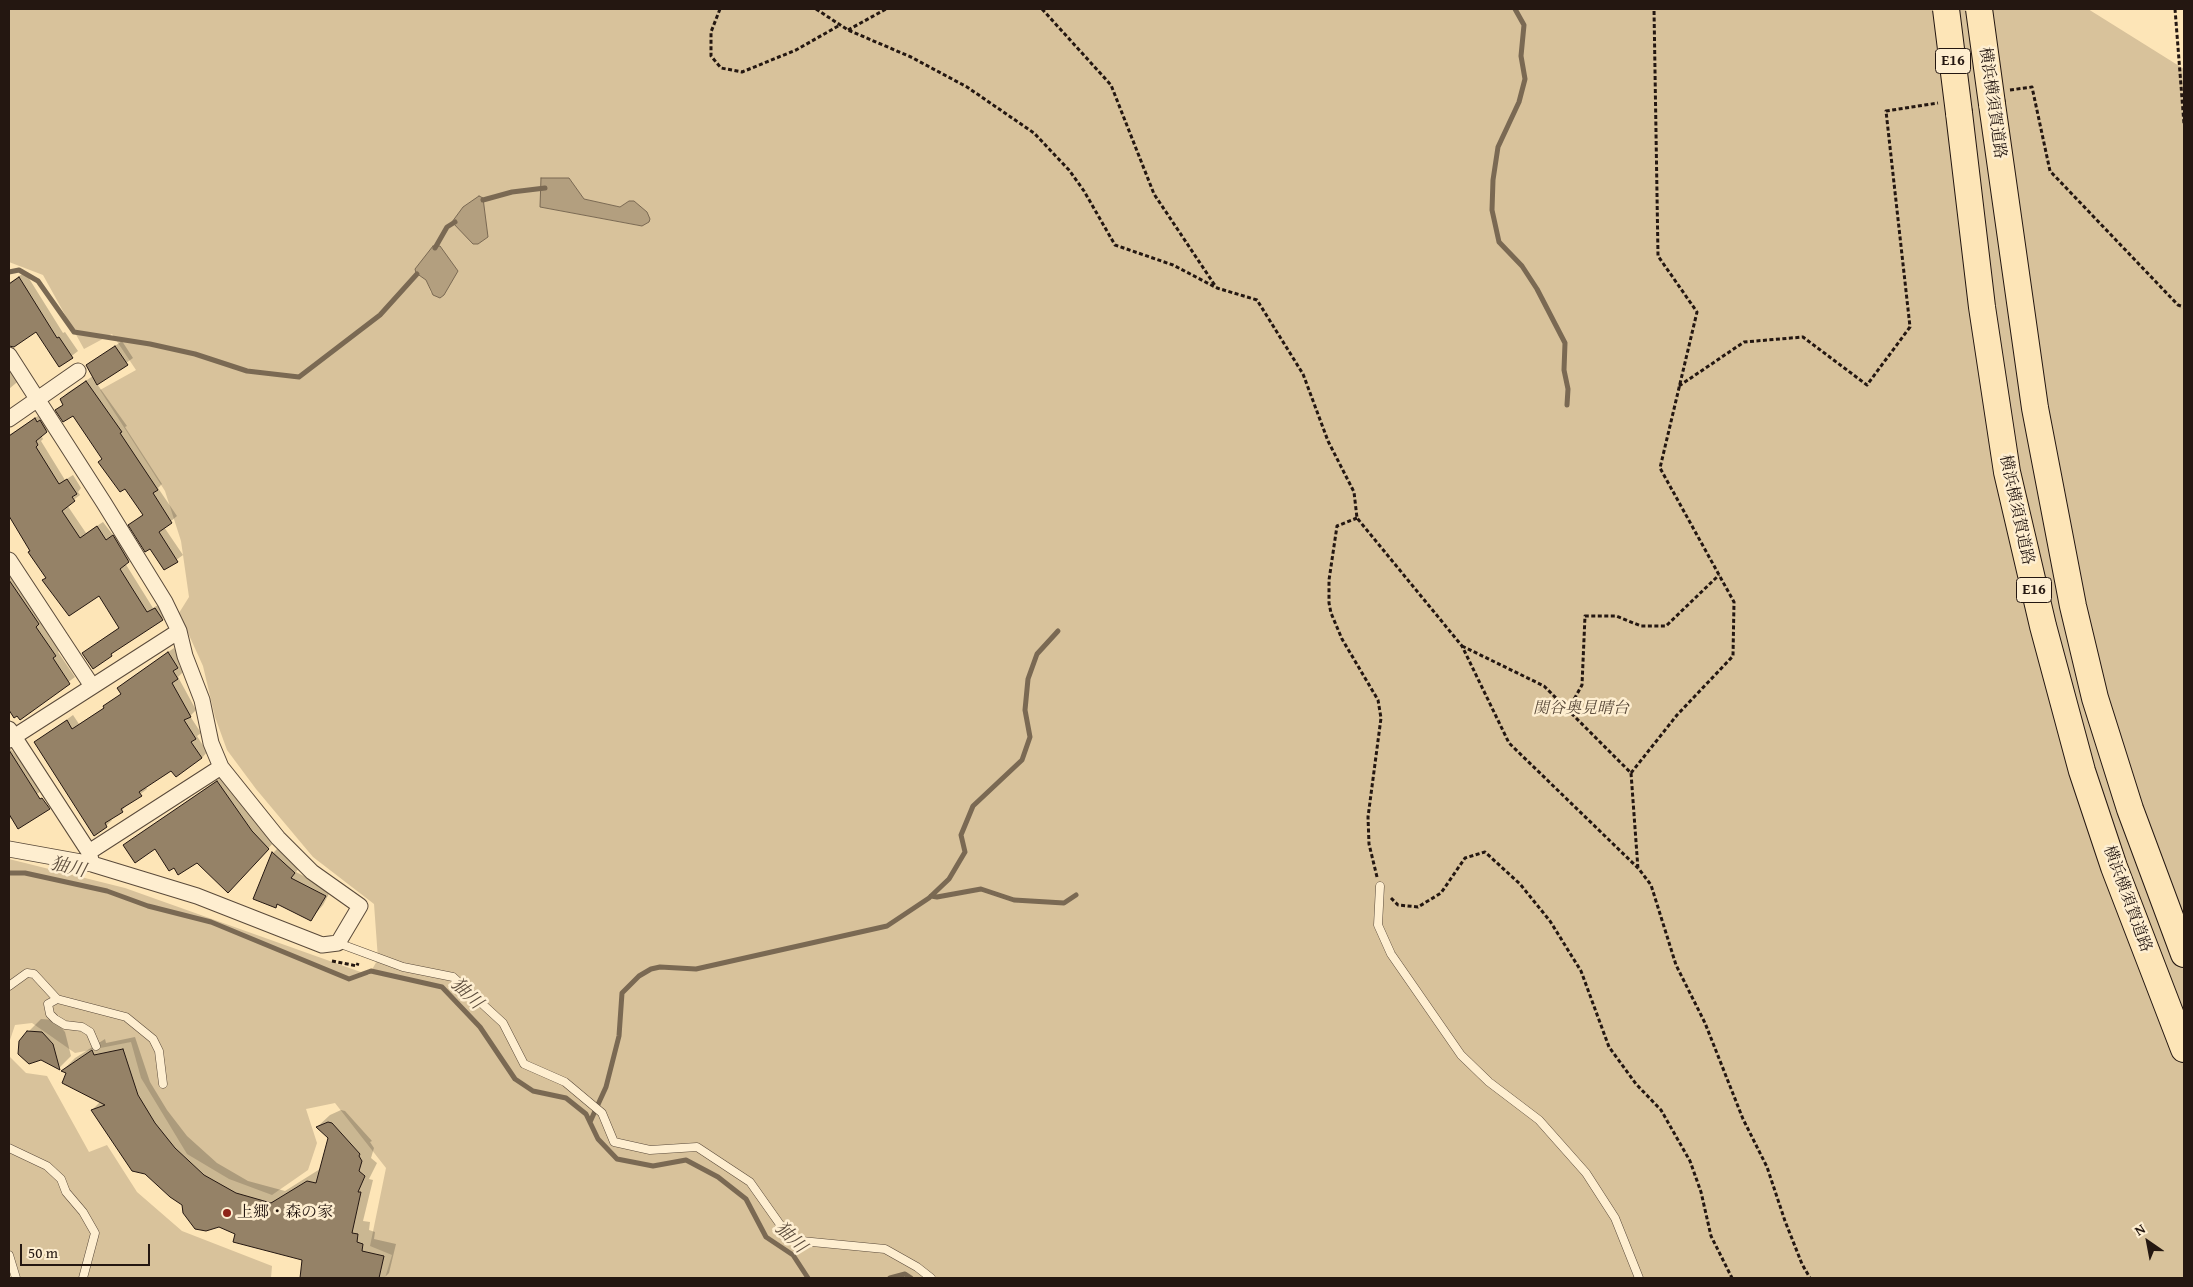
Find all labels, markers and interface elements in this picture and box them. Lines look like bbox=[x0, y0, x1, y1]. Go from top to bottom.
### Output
street label: 横浜横須賀道路 bbox=[1975, 46, 2009, 160]
road number: E16 bbox=[1936, 48, 1970, 74]
street label: 横浜横須賀道路 bbox=[1995, 453, 2037, 567]
road number: E16 bbox=[2016, 578, 2052, 602]
park label: 関谷奥見晴台 bbox=[1533, 699, 1629, 719]
street label: 横浜横須賀道路 bbox=[2099, 843, 2155, 955]
water label: 㹨川 bbox=[48, 853, 88, 883]
water label: 㹨川 bbox=[446, 974, 486, 1014]
place label: 上郷・森の家 bbox=[237, 1203, 333, 1223]
marker: 上郷・森の家 bbox=[221, 1207, 233, 1219]
north arrow bbox=[2123, 1217, 2173, 1267]
water label: 㹨川 bbox=[770, 1218, 810, 1258]
text: N bbox=[2130, 1218, 2149, 1240]
scale bar bbox=[22, 1234, 152, 1266]
text: 50 m bbox=[28, 1242, 58, 1263]

